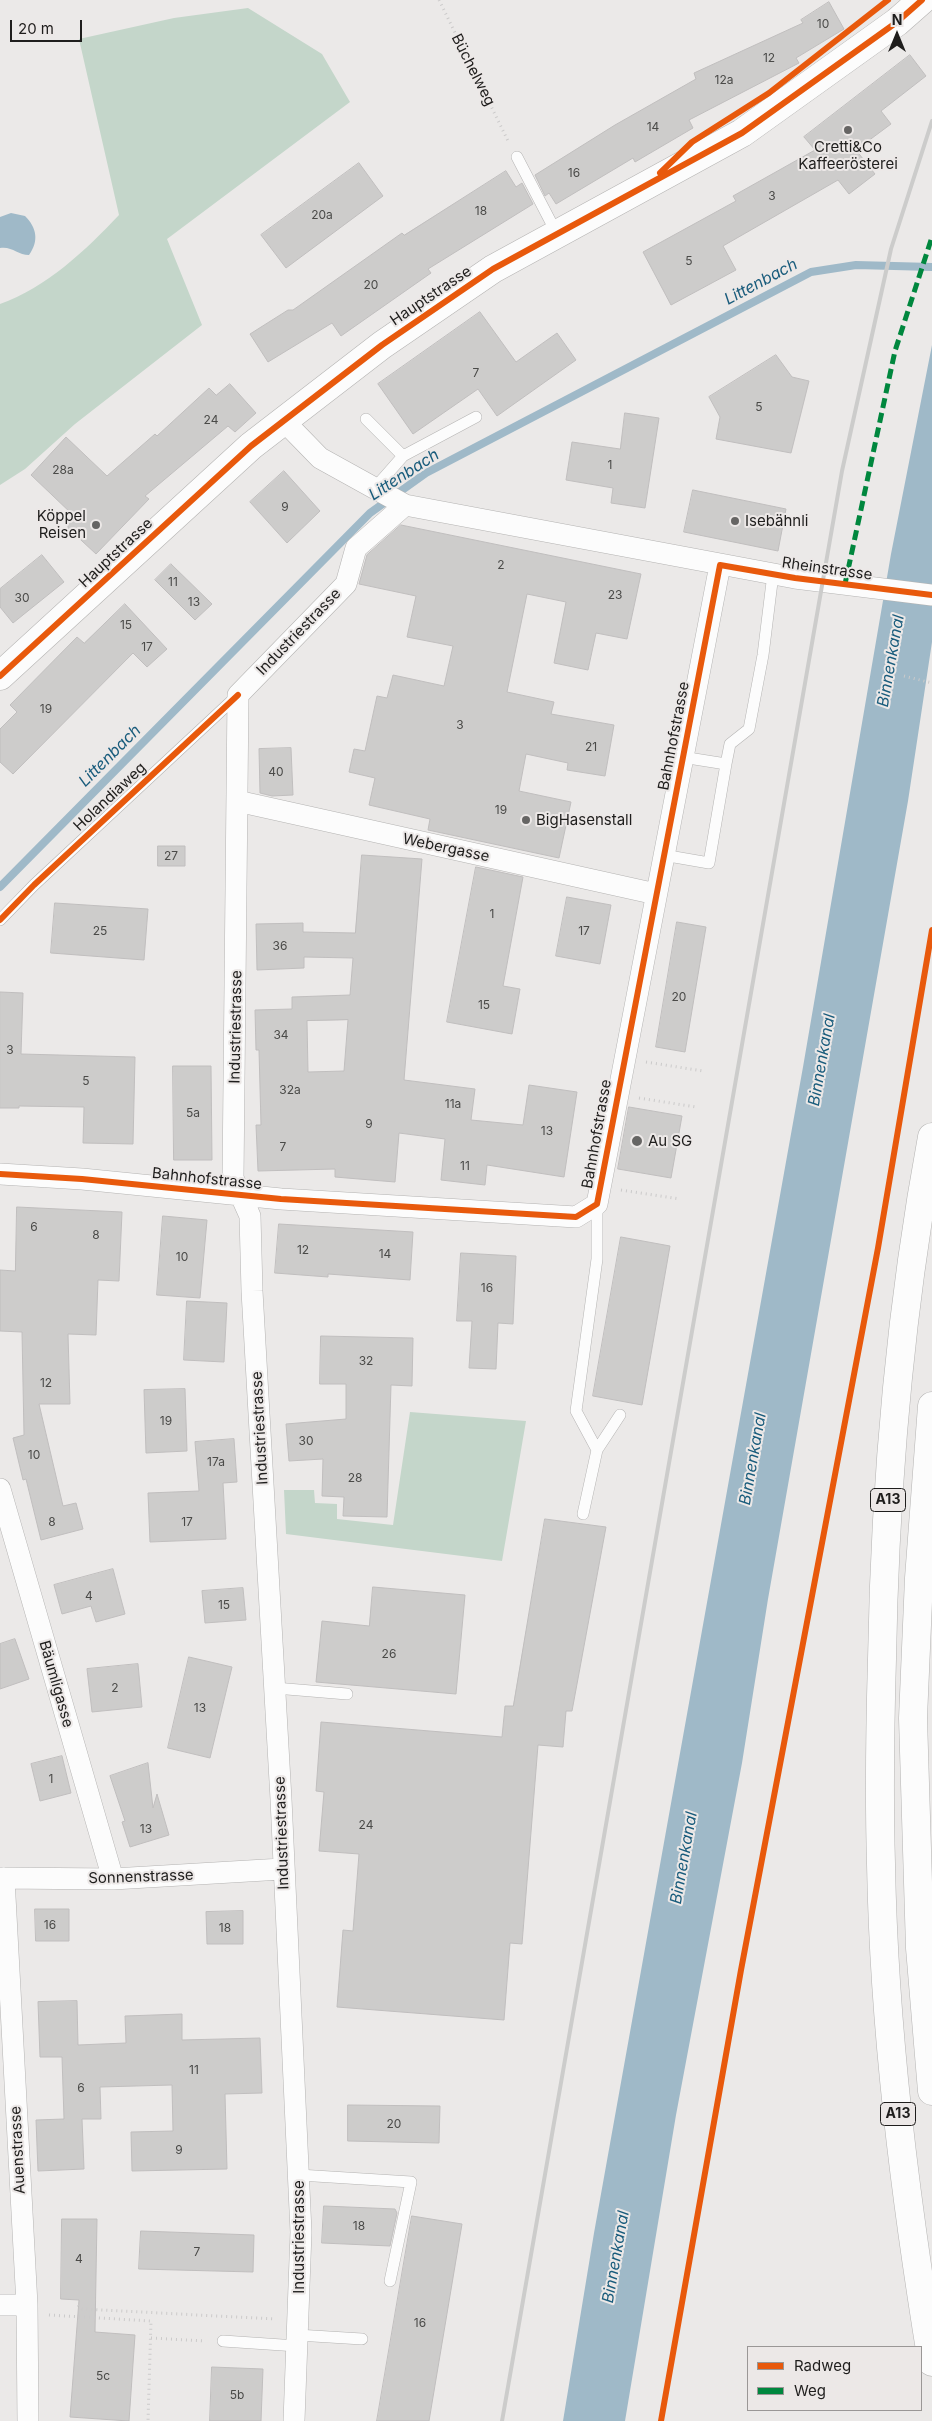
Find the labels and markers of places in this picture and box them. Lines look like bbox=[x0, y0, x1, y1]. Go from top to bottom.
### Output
marker: Cretti&Co Kaffeerösterei bbox=[842, 124, 854, 136]
place label: Cretti&Co Kaffeerösterei bbox=[798, 138, 898, 173]
place label: Köppel Reisen bbox=[37, 507, 86, 542]
place label: Isebähnli bbox=[745, 512, 808, 530]
marker: Isebähnli bbox=[729, 515, 741, 527]
marker: Köppel Reisen bbox=[90, 519, 102, 531]
place label: BigHasenstall bbox=[536, 811, 632, 829]
marker: BigHasenstall bbox=[520, 814, 532, 826]
place label: Au SG bbox=[648, 1132, 692, 1150]
marker: Au SG bbox=[630, 1134, 644, 1148]

